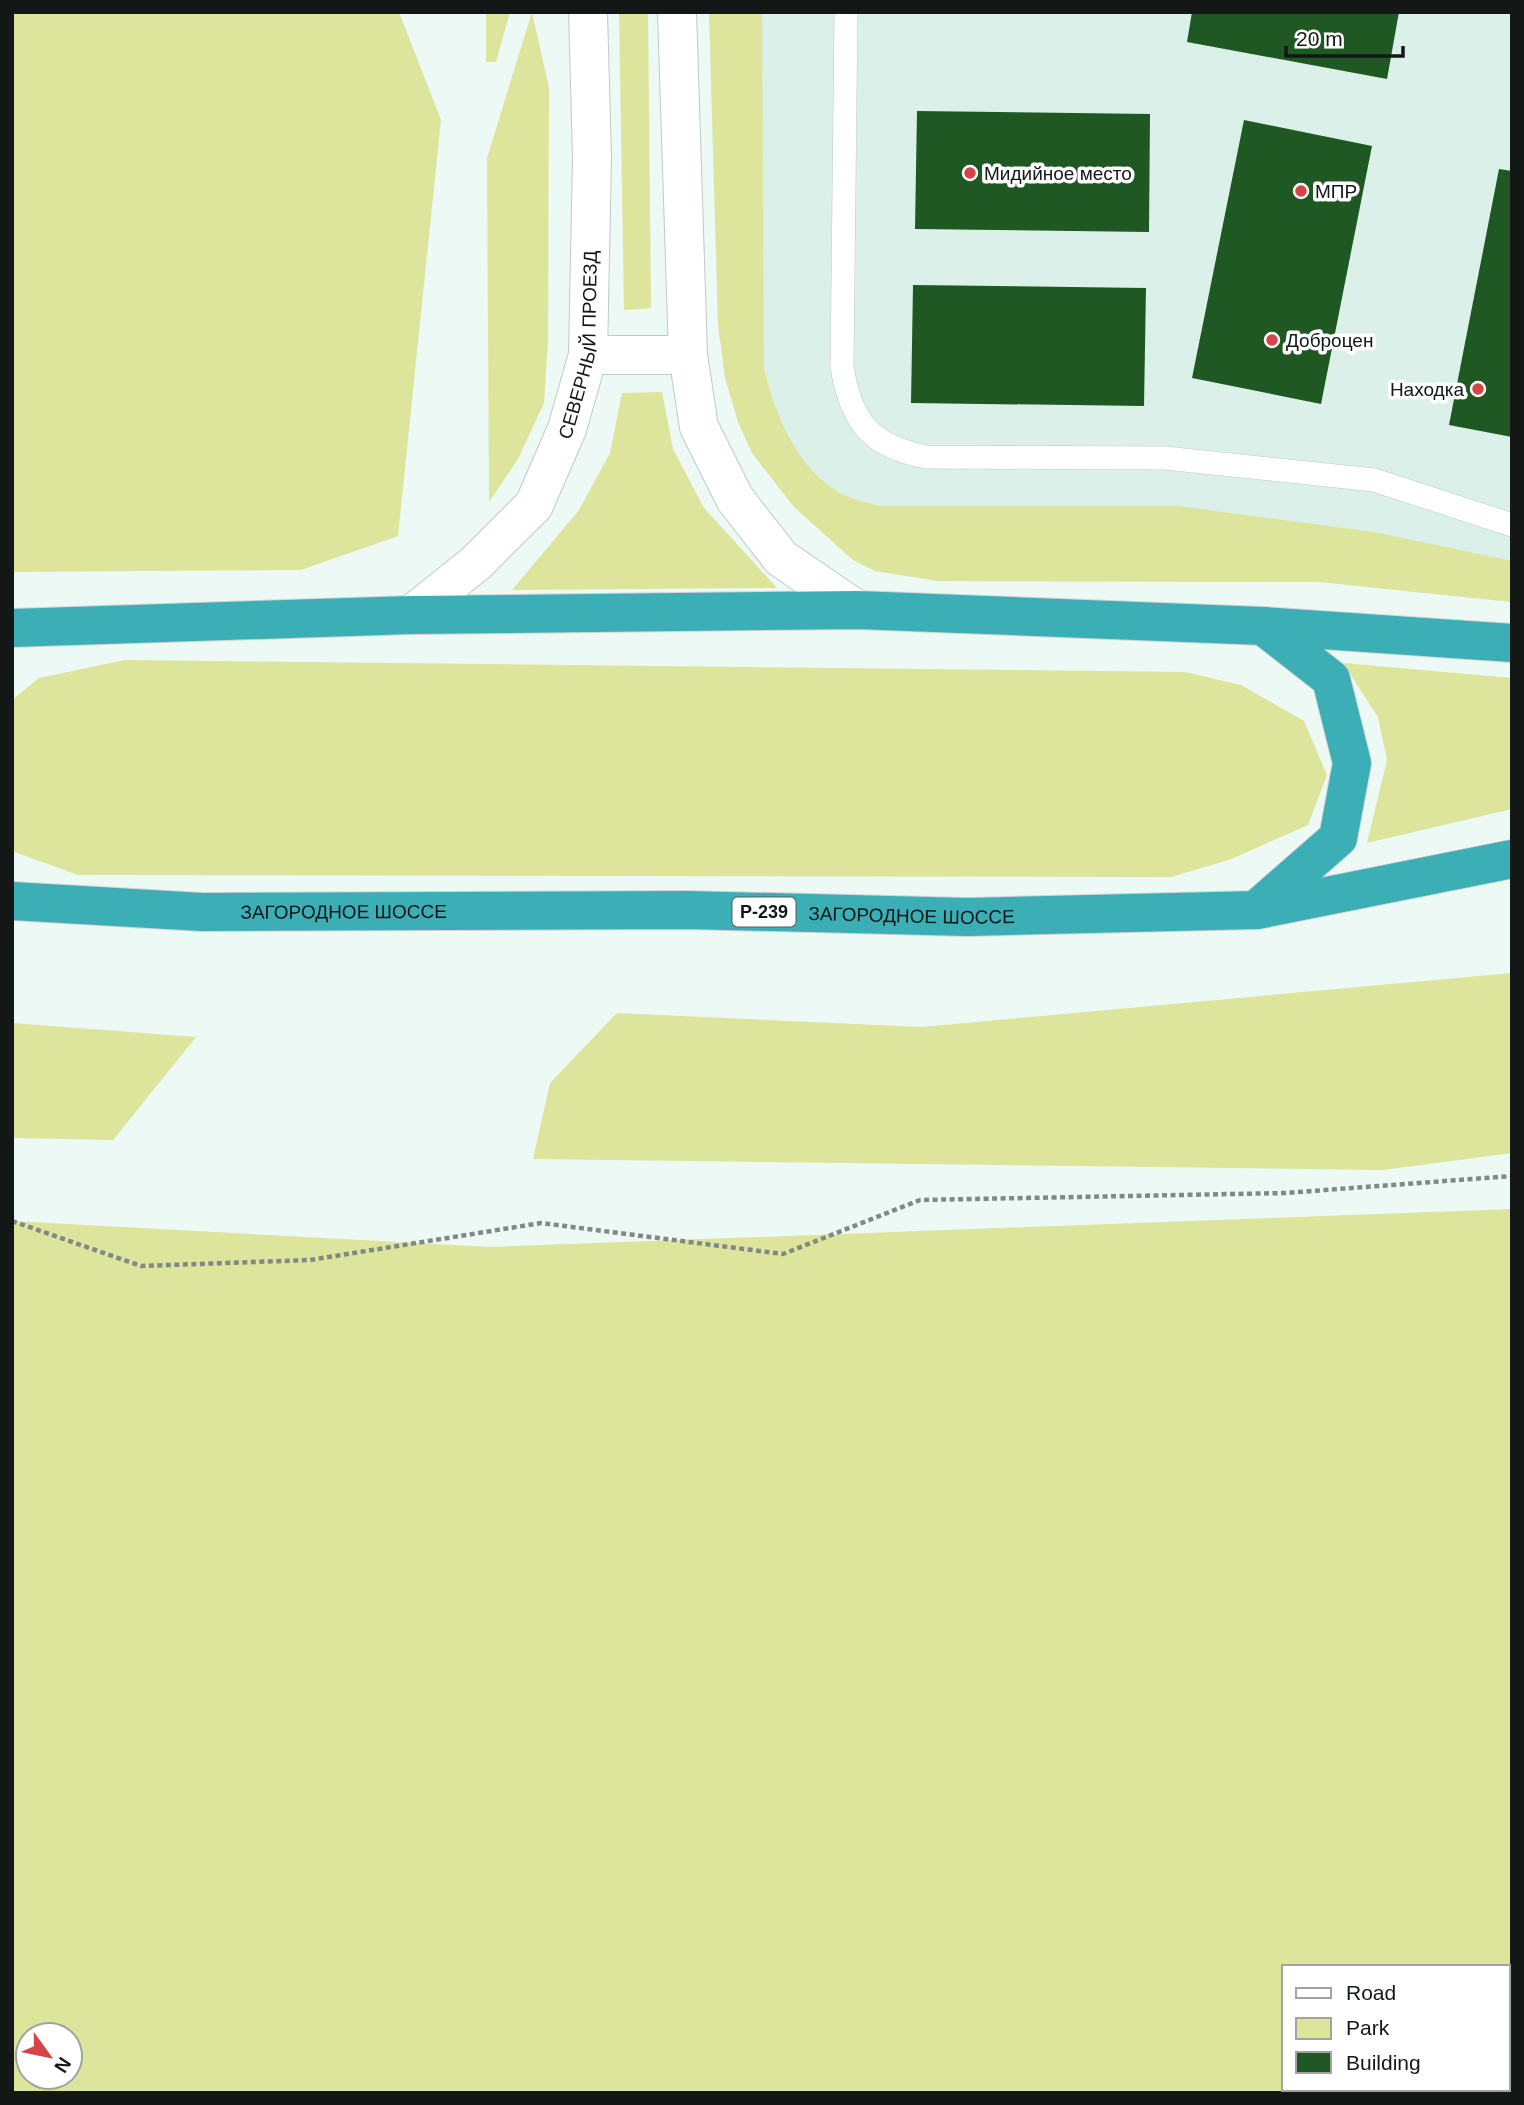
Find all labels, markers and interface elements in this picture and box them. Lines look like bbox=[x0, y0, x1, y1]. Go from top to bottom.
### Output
scale bar bbox=[1286, 14, 1403, 58]
text: 20 m bbox=[1296, 27, 1343, 50]
place label: Мидийное место bbox=[984, 163, 1132, 184]
marker: Мидийное место bbox=[962, 165, 978, 181]
place label: МПР bbox=[1315, 181, 1357, 202]
marker: МПР bbox=[1293, 183, 1309, 199]
street label: СЕВЕРНЫЙ ПРОЕЗД bbox=[554, 250, 601, 442]
place label: Доброцен bbox=[1286, 330, 1373, 351]
marker: Доброцен bbox=[1264, 332, 1280, 348]
place label: Находка bbox=[1390, 379, 1464, 400]
marker: Находка bbox=[1470, 381, 1486, 397]
road number: Р-239 bbox=[732, 897, 796, 926]
street label: ЗАГОРОДНОЕ ШОССЕ bbox=[240, 901, 447, 923]
street label: ЗАГОРОДНОЕ ШОССЕ bbox=[808, 903, 1015, 928]
legend bbox=[1282, 1965, 1510, 2091]
text: Road bbox=[1346, 1981, 1396, 2004]
text: Park bbox=[1346, 2016, 1390, 2039]
north arrow bbox=[14, 2021, 84, 2091]
text: Building bbox=[1346, 2051, 1421, 2074]
text: N bbox=[50, 2054, 75, 2076]

